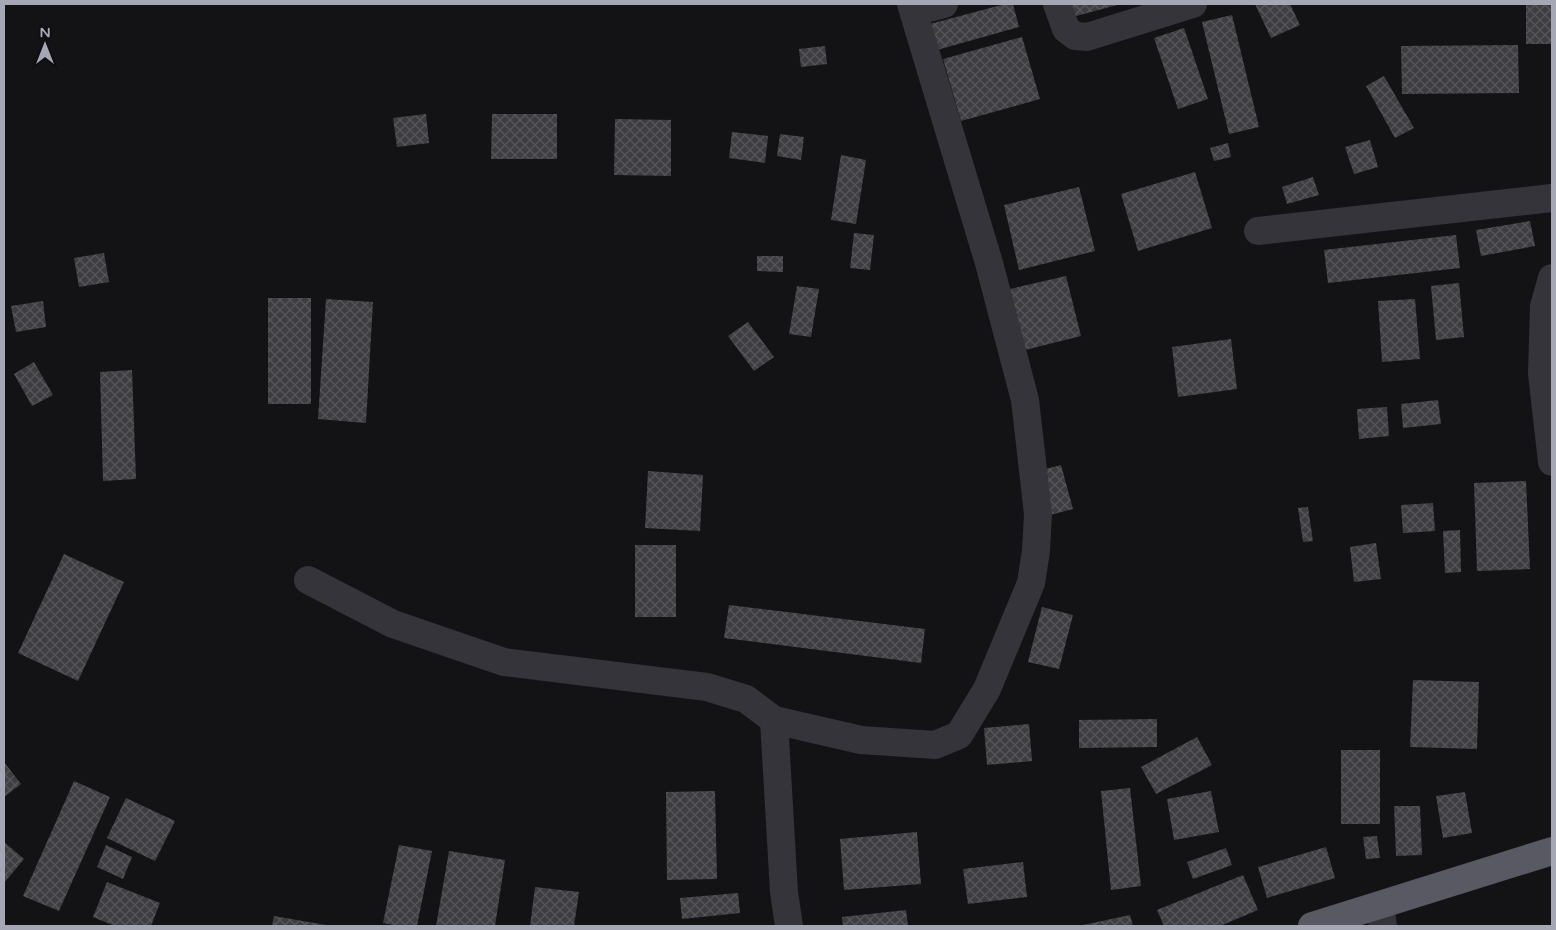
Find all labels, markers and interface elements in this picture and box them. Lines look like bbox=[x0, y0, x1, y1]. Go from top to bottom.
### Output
north arrow bbox=[20, 20, 70, 70]
text: N bbox=[39, 24, 51, 41]

